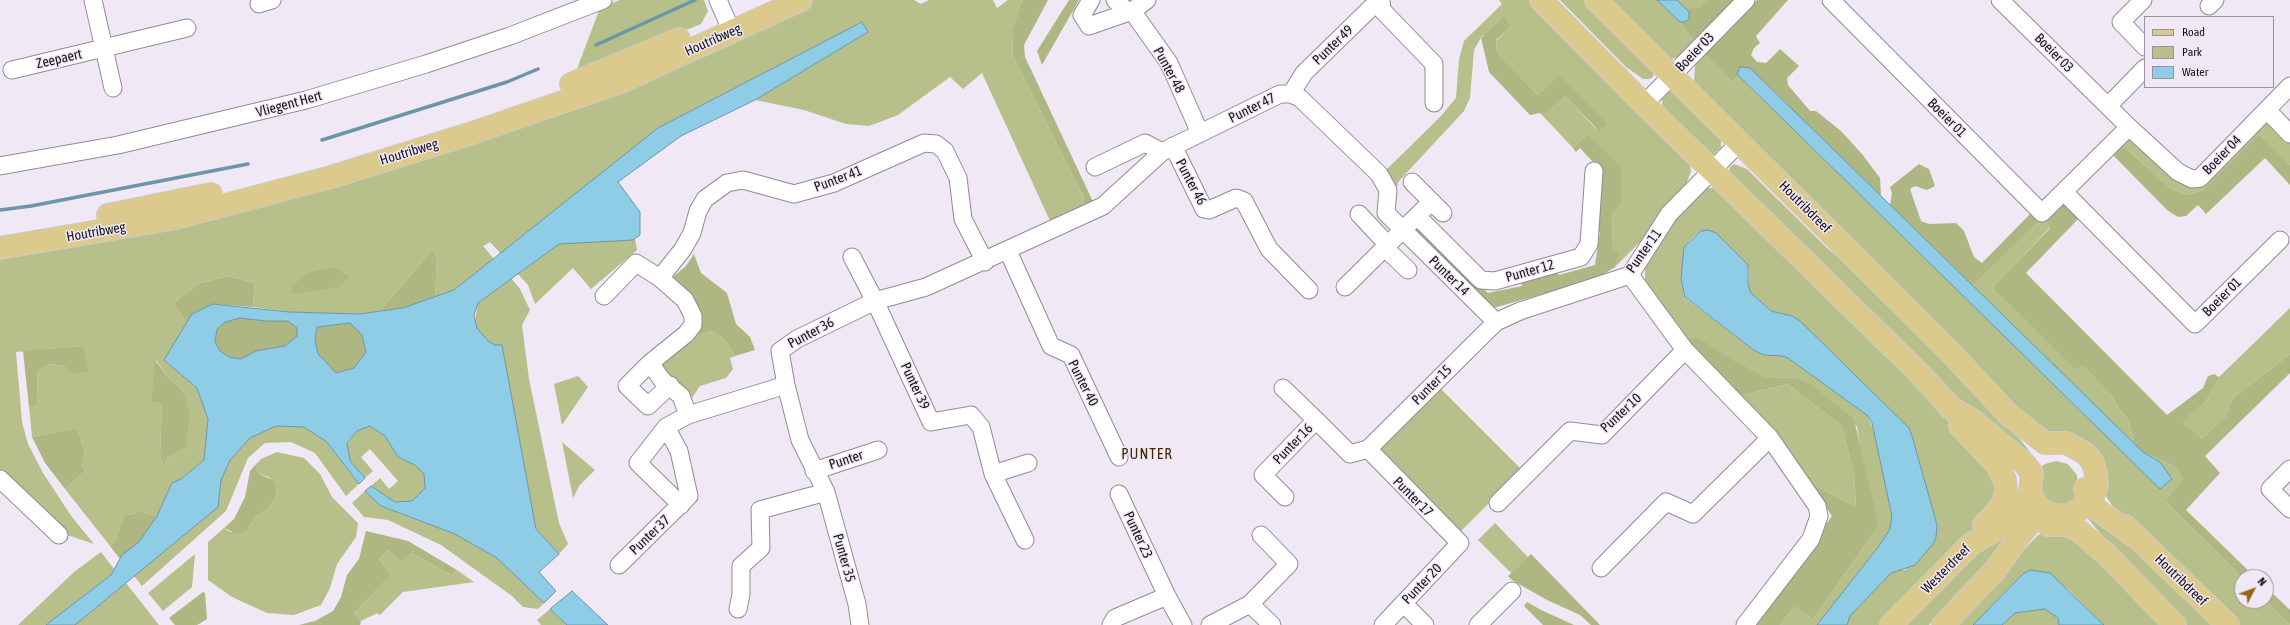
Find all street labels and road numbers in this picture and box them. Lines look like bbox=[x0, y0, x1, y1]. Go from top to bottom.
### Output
street label: Houtribweg bbox=[682, 20, 744, 60]
street label: Punter 49 bbox=[1309, 22, 1357, 68]
street label: Boeier 03 bbox=[1672, 29, 1718, 75]
street label: Boeier 03 bbox=[2031, 30, 2077, 76]
street label: Punter 48 bbox=[1150, 44, 1188, 96]
street label: Zeepaert bbox=[34, 46, 84, 72]
street label: Vliegent Hert bbox=[254, 87, 324, 121]
street label: Punter 47 bbox=[1226, 90, 1278, 126]
street label: Boeier 01 bbox=[1924, 95, 1970, 141]
street label: Boeier 04 bbox=[2199, 132, 2245, 178]
street label: Houtribweg bbox=[378, 135, 440, 169]
street label: Punter 46 bbox=[1172, 156, 1210, 208]
street label: Punter 41 bbox=[812, 162, 864, 196]
street label: Houtribdreef bbox=[1775, 177, 1835, 237]
street label: Houtribweg bbox=[65, 219, 127, 245]
street label: Punter 11 bbox=[1623, 226, 1665, 276]
street label: Punter 14 bbox=[1425, 253, 1473, 299]
street label: Punter 12 bbox=[1504, 256, 1556, 286]
street label: Boeier 01 bbox=[2199, 274, 2245, 320]
street label: Punter 36 bbox=[785, 314, 837, 352]
street label: Punter 40 bbox=[1064, 357, 1102, 409]
street label: Punter 39 bbox=[897, 360, 933, 412]
street label: Punter 15 bbox=[1408, 361, 1456, 409]
street label: Punter 10 bbox=[1597, 390, 1645, 436]
street label: Punter 16 bbox=[1270, 420, 1316, 468]
street label: Punter bbox=[827, 447, 865, 473]
street label: Punter 17 bbox=[1389, 473, 1437, 521]
street label: Punter 23 bbox=[1120, 509, 1156, 561]
street label: Punter 37 bbox=[626, 512, 674, 558]
street label: Punter 35 bbox=[829, 532, 859, 584]
street label: Westerdreef bbox=[1918, 541, 1974, 597]
street label: Houtribdreef bbox=[2151, 551, 2211, 609]
street label: Punter 20 bbox=[1399, 560, 1445, 608]

